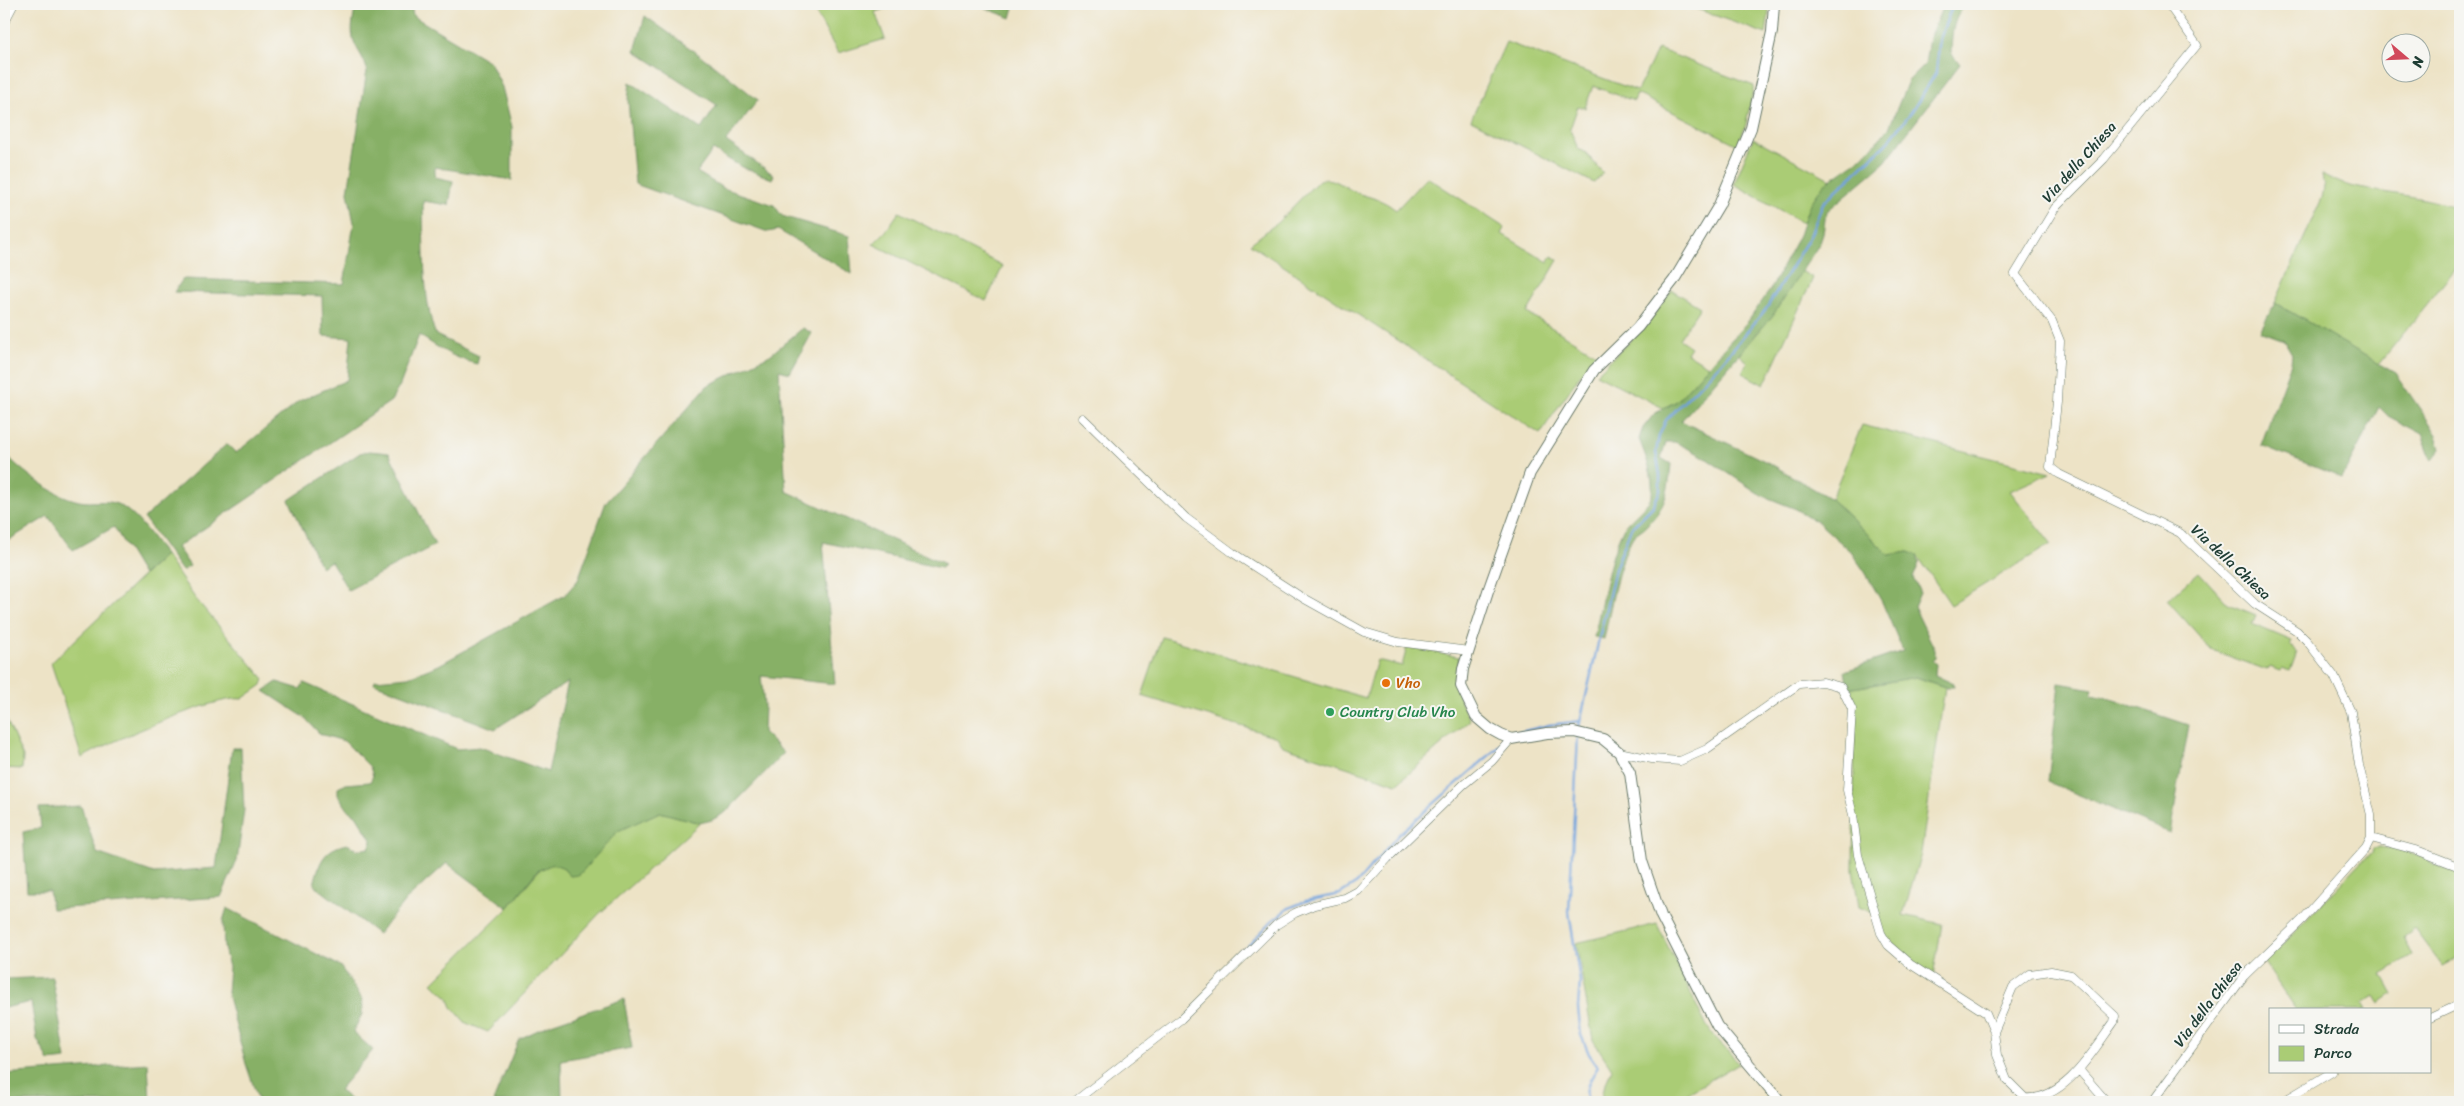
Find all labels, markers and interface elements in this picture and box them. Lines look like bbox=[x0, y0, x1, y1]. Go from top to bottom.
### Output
north arrow bbox=[2382, 32, 2432, 82]
text: N bbox=[2404, 52, 2432, 71]
street label: Via della Chiesa bbox=[2035, 115, 2123, 209]
street label: Via della Chiesa bbox=[2185, 517, 2278, 607]
place label: Vho bbox=[1396, 670, 1421, 696]
marker: Vho bbox=[1380, 677, 1392, 689]
place label: Country Club Vho bbox=[1340, 699, 1456, 725]
marker: Country Club Vho bbox=[1324, 706, 1336, 718]
street label: Via della Chiesa bbox=[2167, 955, 2250, 1053]
legend bbox=[2269, 1008, 2432, 1074]
text: Strada bbox=[2314, 1016, 2360, 1042]
text: Parco bbox=[2314, 1040, 2352, 1066]

